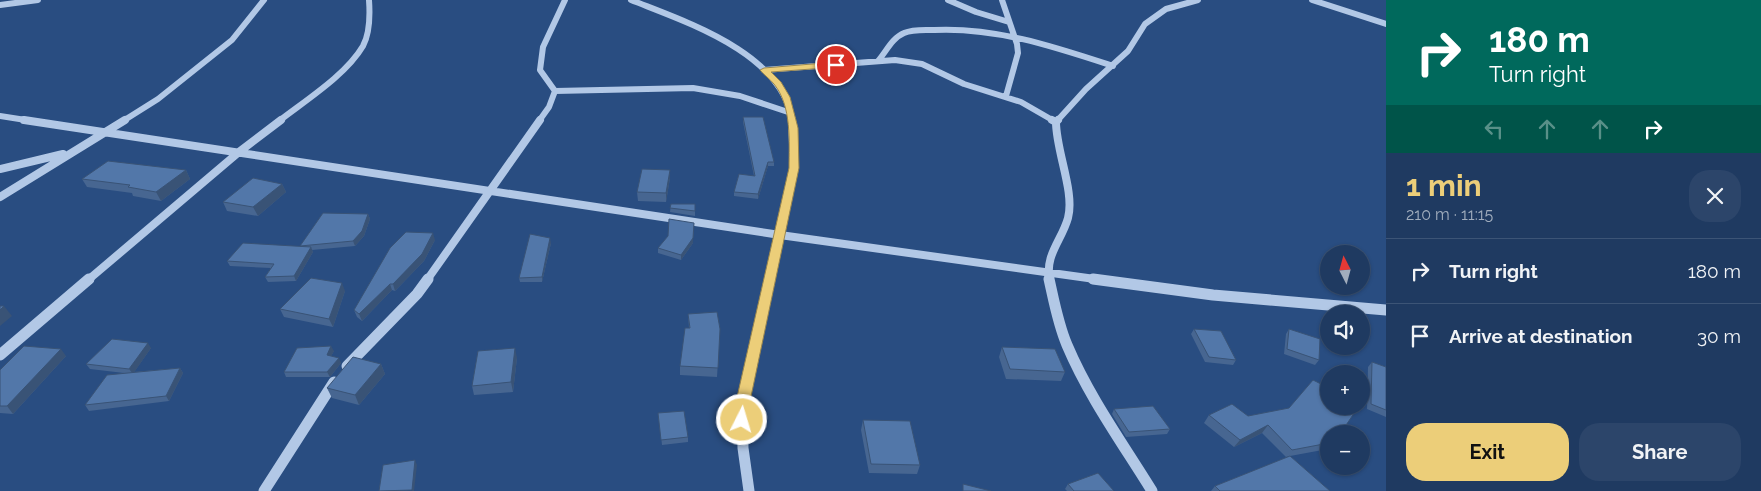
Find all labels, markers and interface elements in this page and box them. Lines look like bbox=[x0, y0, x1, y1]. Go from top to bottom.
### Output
text: 180 m bbox=[1489, 19, 1590, 60]
icon: right bbox=[1406, 20, 1471, 85]
pin bbox=[815, 44, 857, 86]
icon: arrive bbox=[822, 51, 850, 79]
text: Turn right bbox=[1489, 61, 1586, 87]
icon: left bbox=[1480, 115, 1508, 143]
icon: ahead bbox=[1533, 115, 1561, 143]
icon: ahead bbox=[1586, 115, 1614, 143]
icon: right bbox=[1639, 115, 1667, 143]
text: 1 min bbox=[1406, 168, 1482, 203]
button: close bbox=[1689, 170, 1741, 222]
text: 210 m · 11:15 bbox=[1406, 205, 1493, 224]
north arrow bbox=[1320, 245, 1370, 295]
map controls bbox=[1320, 245, 1370, 475]
icon: right bbox=[1406, 257, 1434, 285]
text: Turn right bbox=[1449, 260, 1538, 282]
text: 180 m bbox=[1688, 260, 1741, 282]
button: sound bbox=[1320, 305, 1370, 355]
icon: arrive bbox=[1406, 322, 1434, 350]
text: Arrive at destination bbox=[1449, 325, 1633, 347]
text: 30 m bbox=[1697, 325, 1741, 347]
button: + bbox=[1320, 365, 1370, 415]
position arrow bbox=[715, 393, 767, 445]
button: Exit bbox=[1406, 423, 1569, 481]
button: Share bbox=[1579, 423, 1741, 481]
button: − bbox=[1320, 425, 1370, 475]

